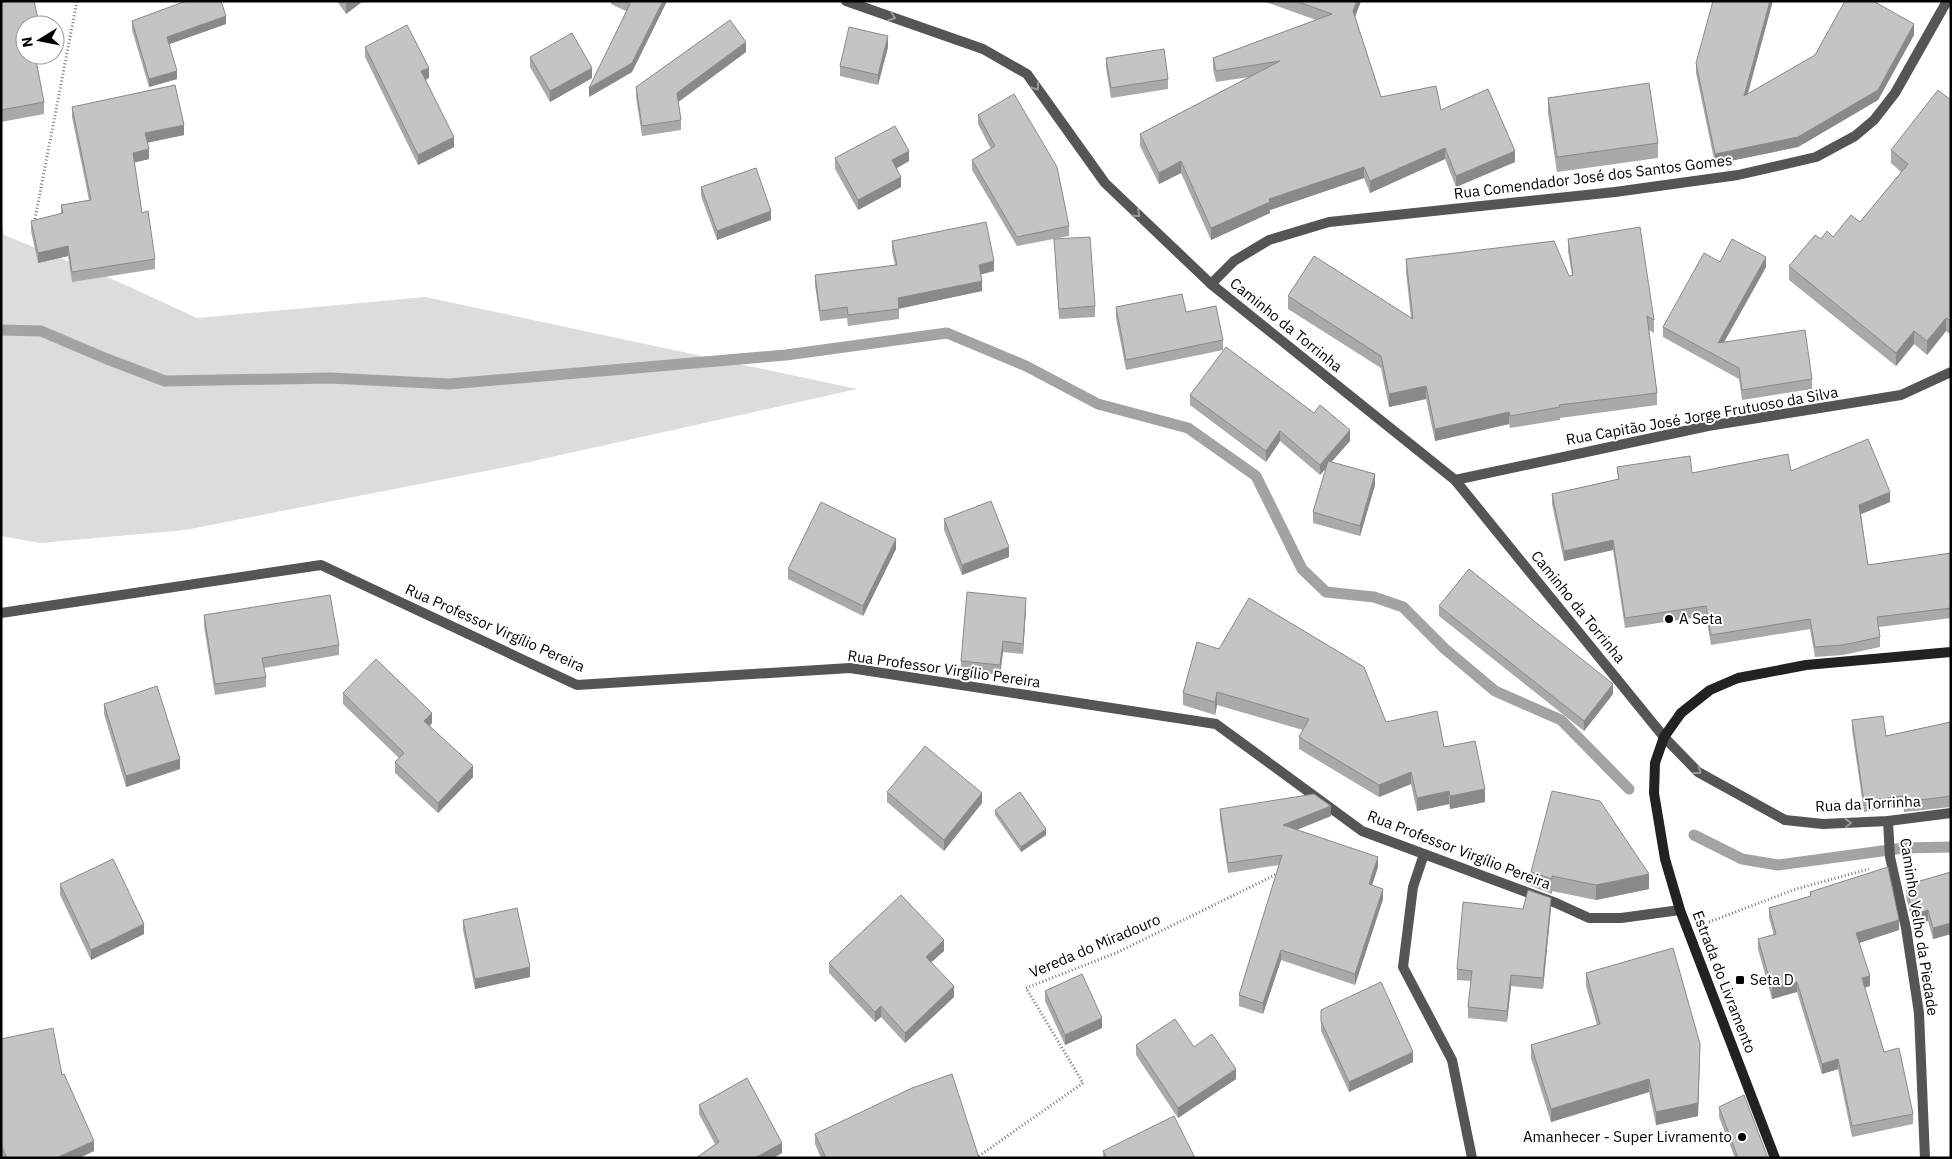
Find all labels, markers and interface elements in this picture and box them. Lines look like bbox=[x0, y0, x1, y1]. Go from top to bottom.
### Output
one-way arrow bbox=[887, 11, 896, 21]
north arrow bbox=[15, 15, 65, 65]
text: N bbox=[17, 36, 37, 49]
one-way arrow bbox=[1030, 81, 1039, 91]
street label: Rua Comendador José dos Santos Gomes bbox=[1453, 150, 1733, 203]
one-way arrow bbox=[1131, 208, 1140, 217]
street label: Caminho da Torrinha bbox=[1226, 273, 1346, 376]
street label: Rua Capitão José Jorge Frutuoso da Silva bbox=[1564, 382, 1839, 449]
street label: Caminho da Torrinha bbox=[1527, 547, 1630, 667]
street label: Rua Professor Virgílio Pereira bbox=[402, 579, 588, 676]
place label: A Seta bbox=[1679, 609, 1722, 628]
marker: A Seta bbox=[1663, 613, 1675, 625]
street label: Rua Professor Virgílio Pereira bbox=[846, 646, 1042, 691]
one-way arrow bbox=[1693, 765, 1702, 774]
street label: Rua da Torrinha bbox=[1815, 791, 1921, 816]
street label: Rua Professor Virgílio Pereira bbox=[1365, 806, 1553, 893]
one-way arrow bbox=[1844, 818, 1852, 829]
street label: Caminho Velho da Piedade bbox=[1896, 837, 1943, 1017]
street label: Estrada do Livramento bbox=[1689, 908, 1760, 1056]
street label: Vereda do Miradouro bbox=[1027, 909, 1163, 982]
place label: Seta D bbox=[1750, 970, 1794, 989]
marker: Seta D bbox=[1734, 974, 1746, 986]
place label: Amanhecer - Super Livramento bbox=[1523, 1127, 1732, 1146]
marker: Amanhecer - Super Livramento bbox=[1736, 1131, 1748, 1143]

